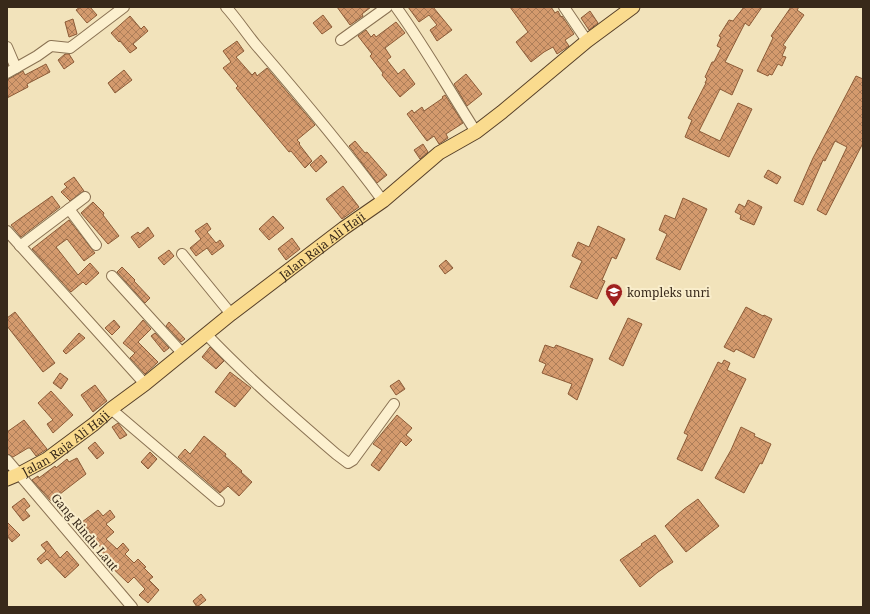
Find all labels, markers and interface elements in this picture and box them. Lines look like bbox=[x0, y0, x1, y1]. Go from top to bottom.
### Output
street label: Jalan Raja Ali Haji bbox=[274, 207, 368, 284]
school or university icon: kompleks unri bbox=[604, 282, 624, 307]
place label: kompleks unri bbox=[627, 284, 710, 301]
street label: Jalan Raja Ali Haji bbox=[18, 406, 113, 480]
street label: Gang Rindu Laut bbox=[48, 490, 122, 574]

